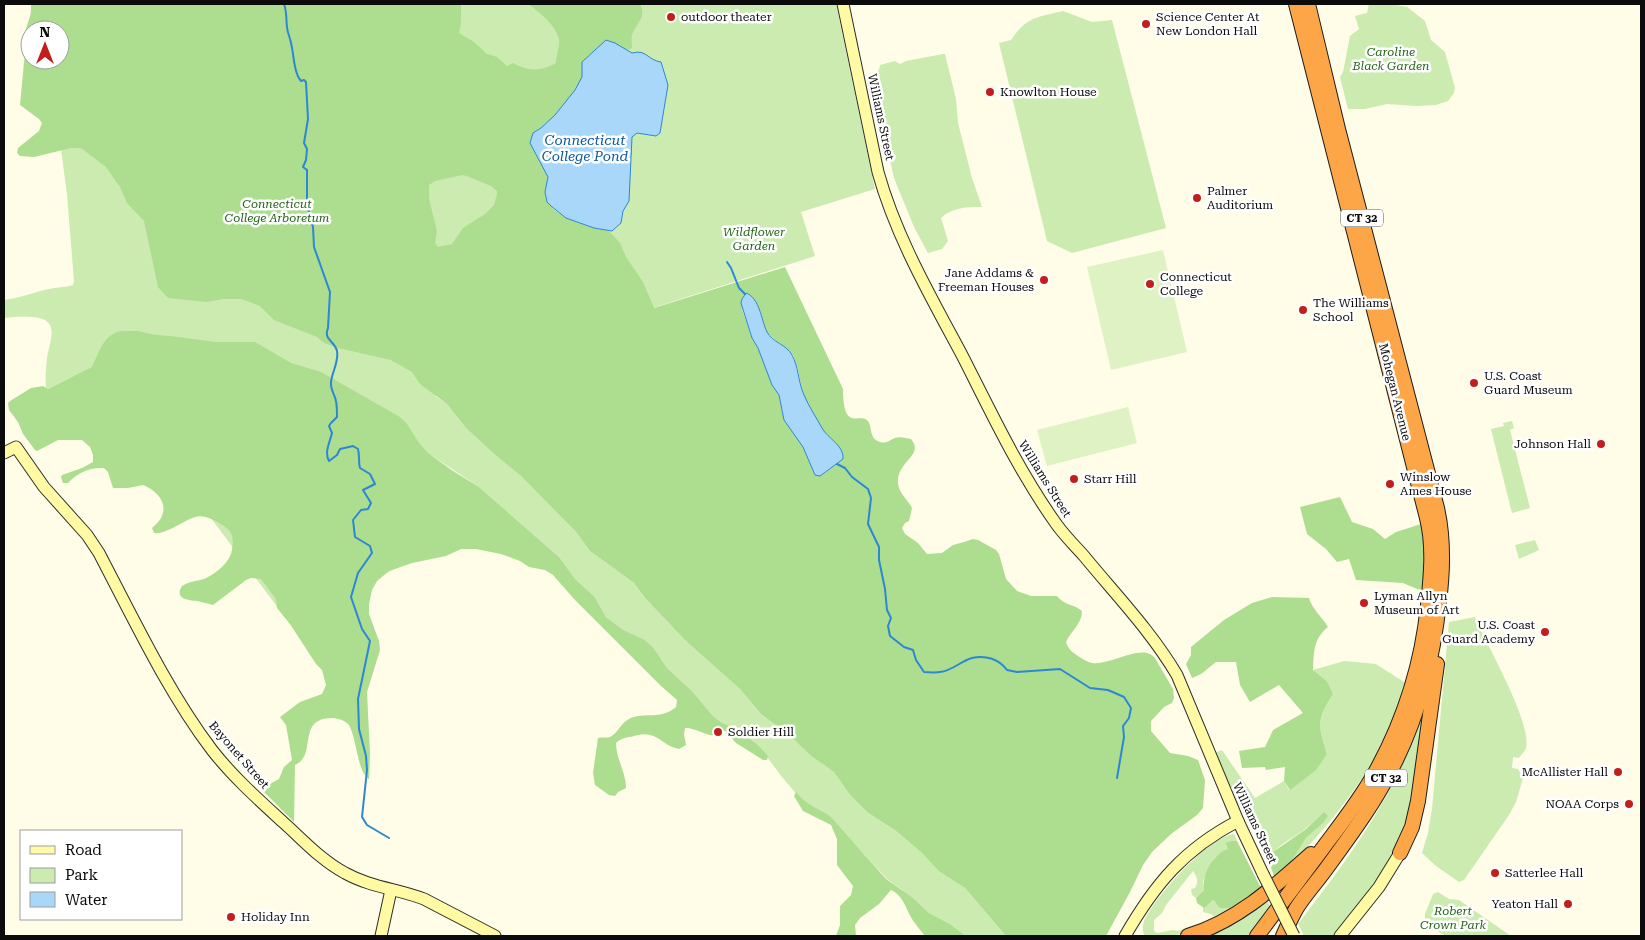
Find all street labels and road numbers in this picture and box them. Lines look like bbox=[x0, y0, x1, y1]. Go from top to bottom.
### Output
street label: Williams Street bbox=[865, 73, 897, 162]
road number: CT 32 bbox=[1341, 210, 1383, 227]
street label: Mohegan Avenue bbox=[1376, 342, 1414, 443]
street label: Williams Street bbox=[1016, 438, 1074, 520]
street label: Bayonet Street bbox=[206, 718, 272, 792]
road number: CT 32 bbox=[1365, 770, 1407, 786]
street label: Williams Street bbox=[1230, 780, 1280, 866]

